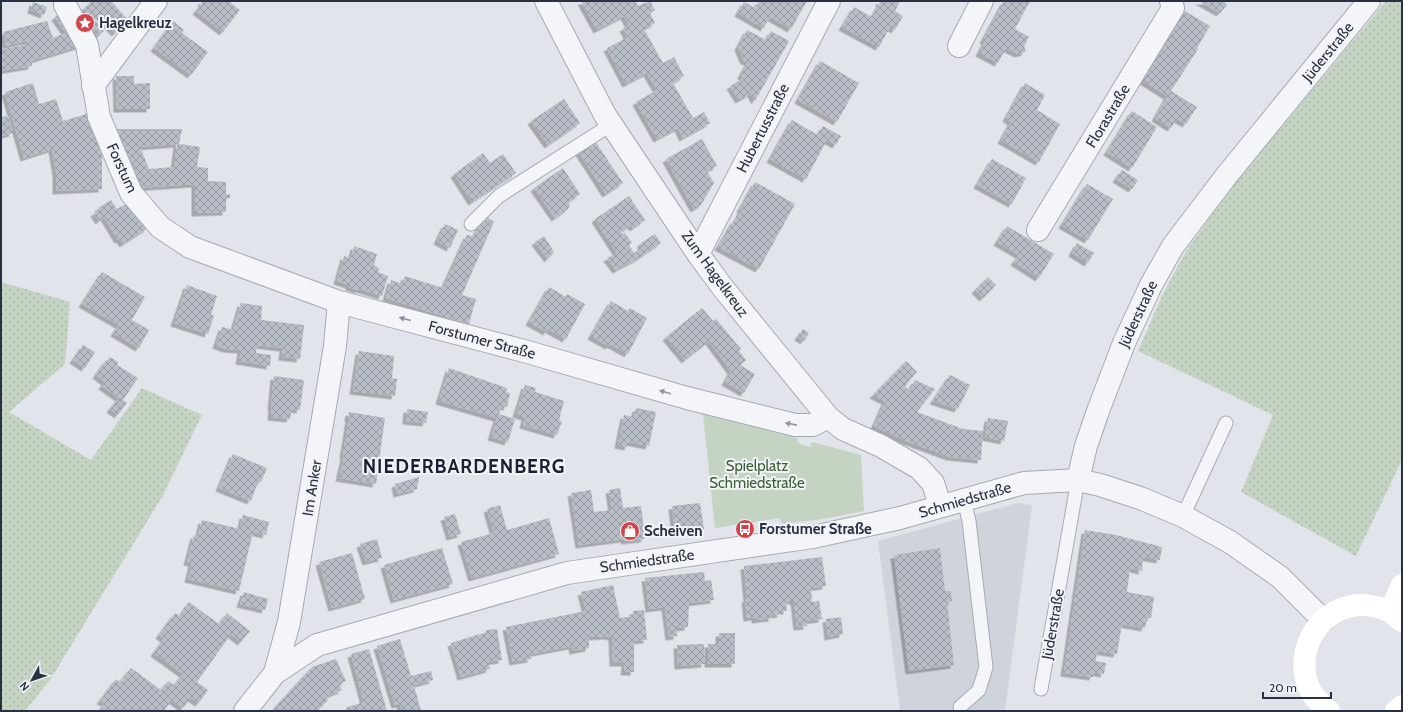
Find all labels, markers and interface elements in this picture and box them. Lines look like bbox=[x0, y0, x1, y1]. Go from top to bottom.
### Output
place icon: Hagelkreuz bbox=[74, 12, 96, 34]
place label: Hagelkreuz bbox=[99, 14, 172, 32]
street label: Jüderstraße bbox=[1298, 18, 1358, 86]
street label: Hubertusstraße bbox=[733, 80, 793, 176]
street label: Florastraße bbox=[1082, 81, 1134, 151]
street label: Forstum bbox=[103, 140, 141, 196]
street label: Zum Hagelkreuz bbox=[678, 227, 752, 321]
street label: Jüderstraße bbox=[1114, 277, 1161, 351]
one-way arrow bbox=[398, 316, 411, 322]
street label: Forstumer Straße bbox=[427, 317, 538, 363]
one-way arrow bbox=[658, 389, 670, 395]
one-way arrow bbox=[785, 420, 797, 426]
district label: NIEDERBARDENBERG bbox=[363, 455, 565, 478]
park label: Spielplatz Schmiedstraße bbox=[709, 457, 805, 492]
street label: Im Anker bbox=[299, 458, 325, 517]
street label: Schmiedstraße bbox=[917, 478, 1014, 522]
bus stop icon: Forstumer Straße bbox=[734, 518, 756, 540]
shop icon: Scheiven bbox=[619, 520, 641, 542]
place label: Forstumer Straße bbox=[759, 520, 872, 538]
place label: Scheiven bbox=[644, 522, 702, 540]
street label: Schmiedstraße bbox=[599, 545, 696, 577]
street label: Jüderstraße bbox=[1038, 587, 1068, 662]
north arrow bbox=[12, 660, 52, 700]
scale bar bbox=[1263, 674, 1331, 700]
text: N bbox=[16, 679, 32, 694]
text: 20 m bbox=[1269, 680, 1297, 695]

